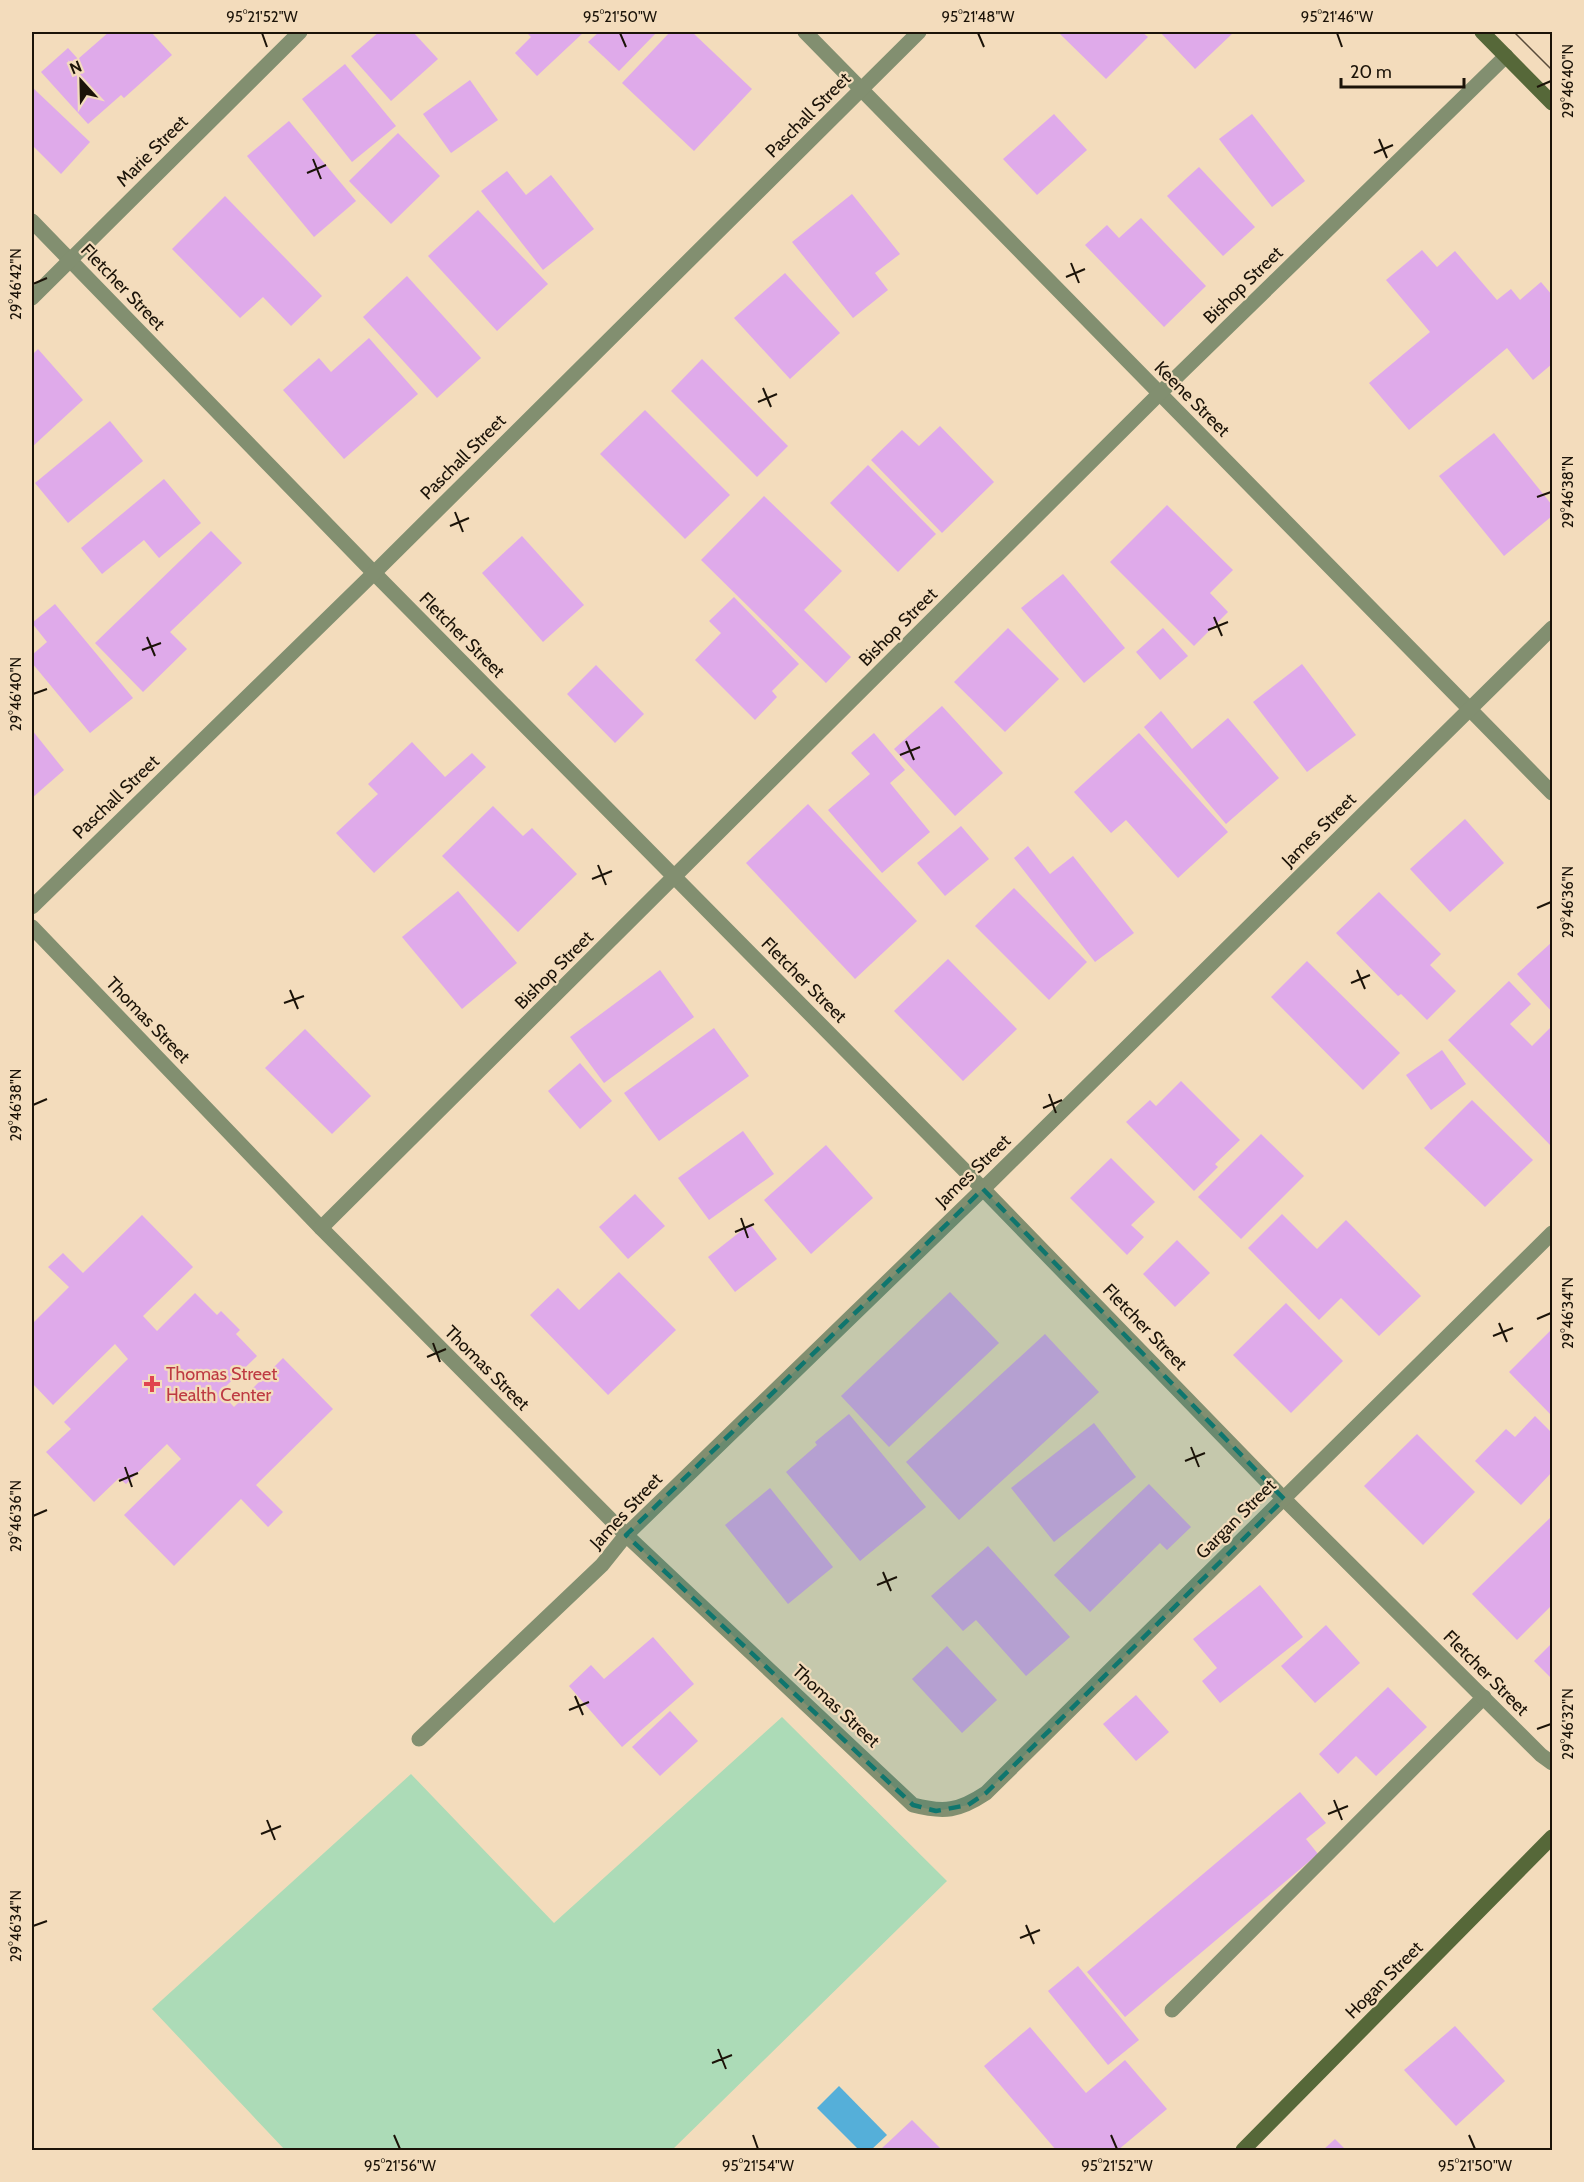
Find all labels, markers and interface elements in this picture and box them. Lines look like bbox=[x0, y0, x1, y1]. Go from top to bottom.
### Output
text: 95°21'52"W bbox=[226, 8, 298, 26]
text: 95°21'50"W bbox=[583, 8, 658, 26]
text: 95°21'48"W bbox=[942, 8, 1015, 26]
text: 95°21'46"W bbox=[1301, 8, 1374, 26]
text: 29°46'40"N bbox=[1559, 44, 1577, 118]
north arrow bbox=[51, 51, 111, 111]
scale bar bbox=[1341, 51, 1464, 89]
text: N bbox=[67, 57, 84, 78]
text: 20 m bbox=[1350, 61, 1392, 83]
street label: Paschall Street bbox=[761, 68, 855, 162]
street label: Marie Street bbox=[112, 111, 192, 191]
street label: Fletcher Street bbox=[76, 239, 170, 335]
street label: Bishop Street bbox=[1199, 242, 1287, 328]
text: 29°46'42"N bbox=[7, 248, 25, 320]
street label: Keene Street bbox=[1150, 357, 1234, 441]
street label: Paschall Street bbox=[416, 410, 510, 504]
text: 29°46'38"N bbox=[1559, 456, 1577, 528]
street label: Bishop Street bbox=[854, 583, 942, 671]
street label: Fletcher Street bbox=[415, 588, 509, 682]
text: 29°46'40"N bbox=[7, 657, 25, 731]
street label: Paschall Street bbox=[68, 750, 164, 844]
street label: James Street bbox=[1277, 788, 1361, 872]
text: 29°46'36"N bbox=[1559, 866, 1577, 938]
street label: Bishop Street bbox=[510, 926, 598, 1014]
street label: Fletcher Street bbox=[757, 933, 851, 1027]
street label: Thomas Street bbox=[101, 972, 195, 1068]
text: 29°46'38"N bbox=[7, 1069, 25, 1141]
street label: James Street bbox=[930, 1130, 1015, 1213]
text: 29°46'34"N bbox=[1559, 1277, 1577, 1349]
street label: Fletcher Street bbox=[1098, 1279, 1192, 1375]
street label: Thomas Street bbox=[440, 1321, 534, 1415]
place label: Thomas Street Health Center bbox=[166, 1363, 277, 1406]
marker: Thomas Street Health Center bbox=[143, 1375, 161, 1393]
street label: James Street bbox=[585, 1468, 667, 1554]
street label: Gargan Street bbox=[1191, 1474, 1281, 1564]
text: 29°46'36"N bbox=[7, 1480, 25, 1552]
street label: Fletcher Street bbox=[1439, 1626, 1533, 1720]
street label: Thomas Street bbox=[788, 1660, 884, 1752]
text: 29°46'32"N bbox=[1559, 1688, 1577, 1760]
text: 29°46'34"N bbox=[7, 1890, 25, 1962]
street label: Hogan Street bbox=[1341, 1937, 1427, 2023]
text: 95°21'56"W bbox=[364, 2157, 437, 2175]
text: 95°21'54"W bbox=[722, 2157, 795, 2175]
text: 95°21'52"W bbox=[1081, 2157, 1153, 2175]
text: 95°21'50"W bbox=[1438, 2157, 1513, 2175]

